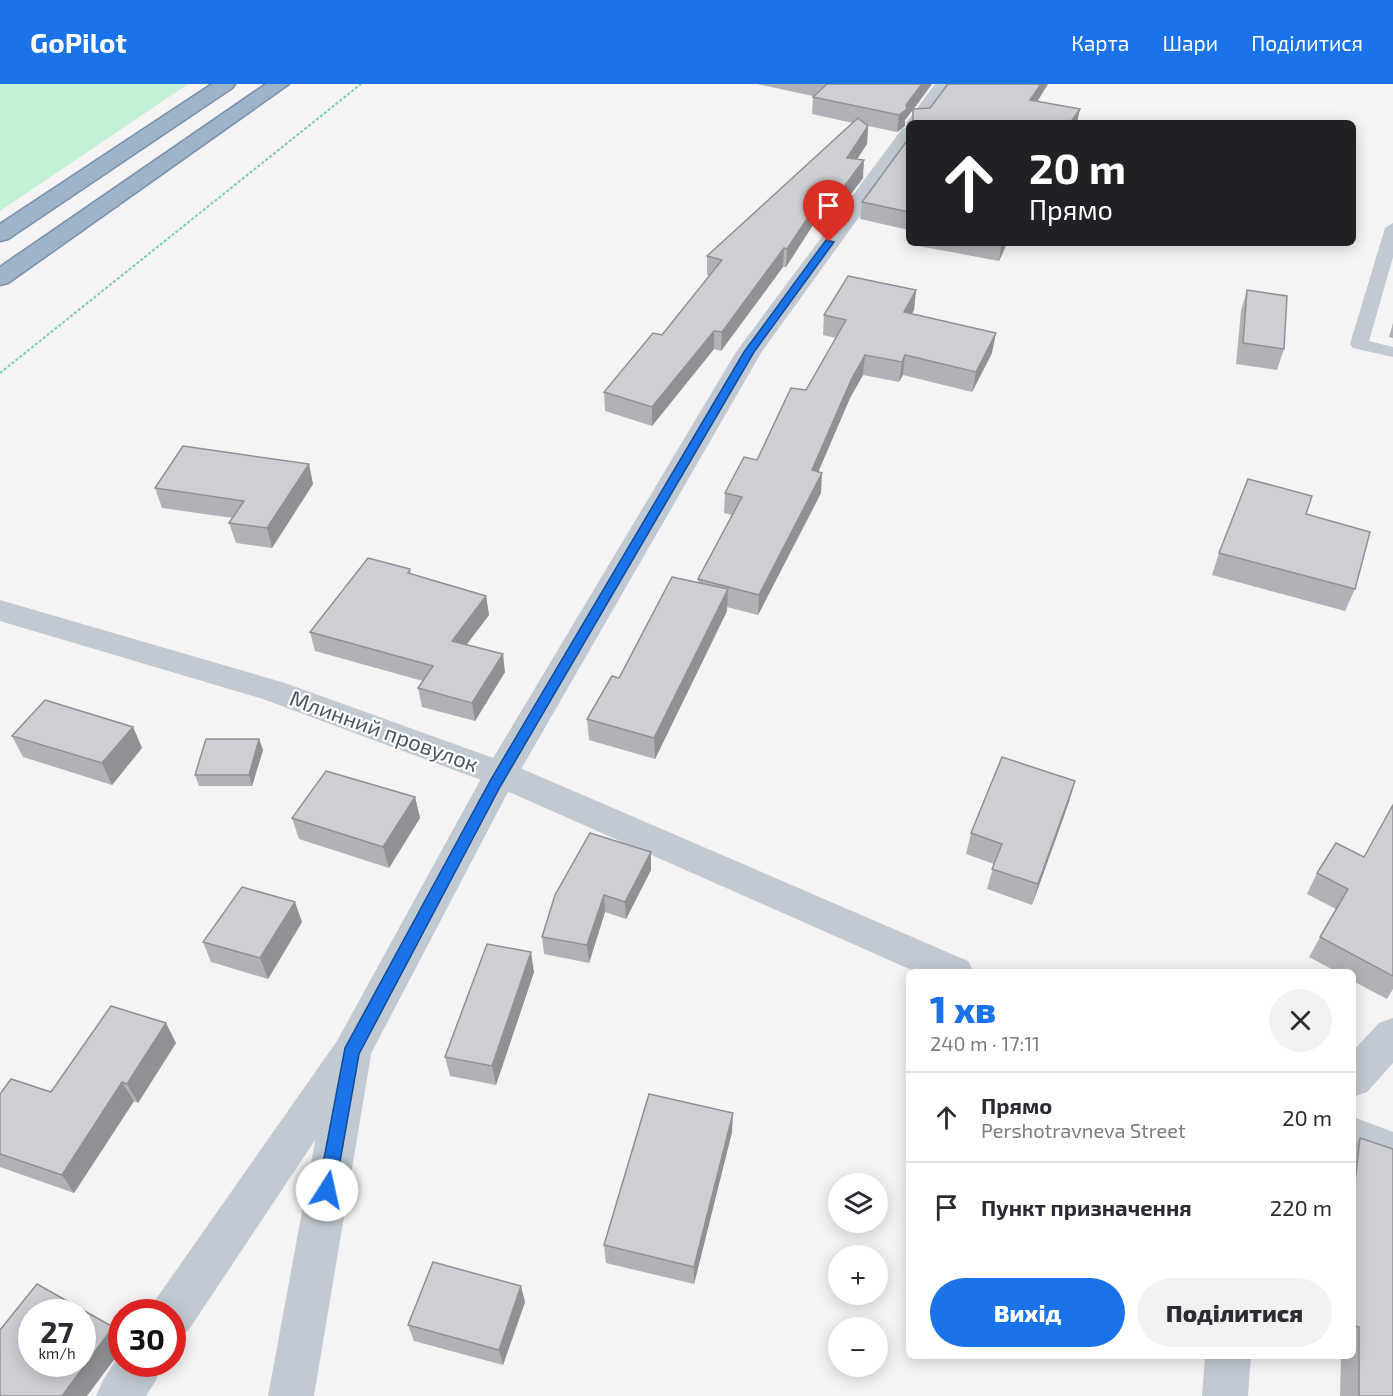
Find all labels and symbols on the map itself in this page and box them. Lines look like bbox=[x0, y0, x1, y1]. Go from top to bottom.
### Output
pin bbox=[803, 180, 854, 242]
street label: Млинний провулок bbox=[286, 684, 482, 777]
position arrow bbox=[295, 1158, 359, 1222]
speed limit sign: 30 bbox=[108, 1299, 186, 1377]

